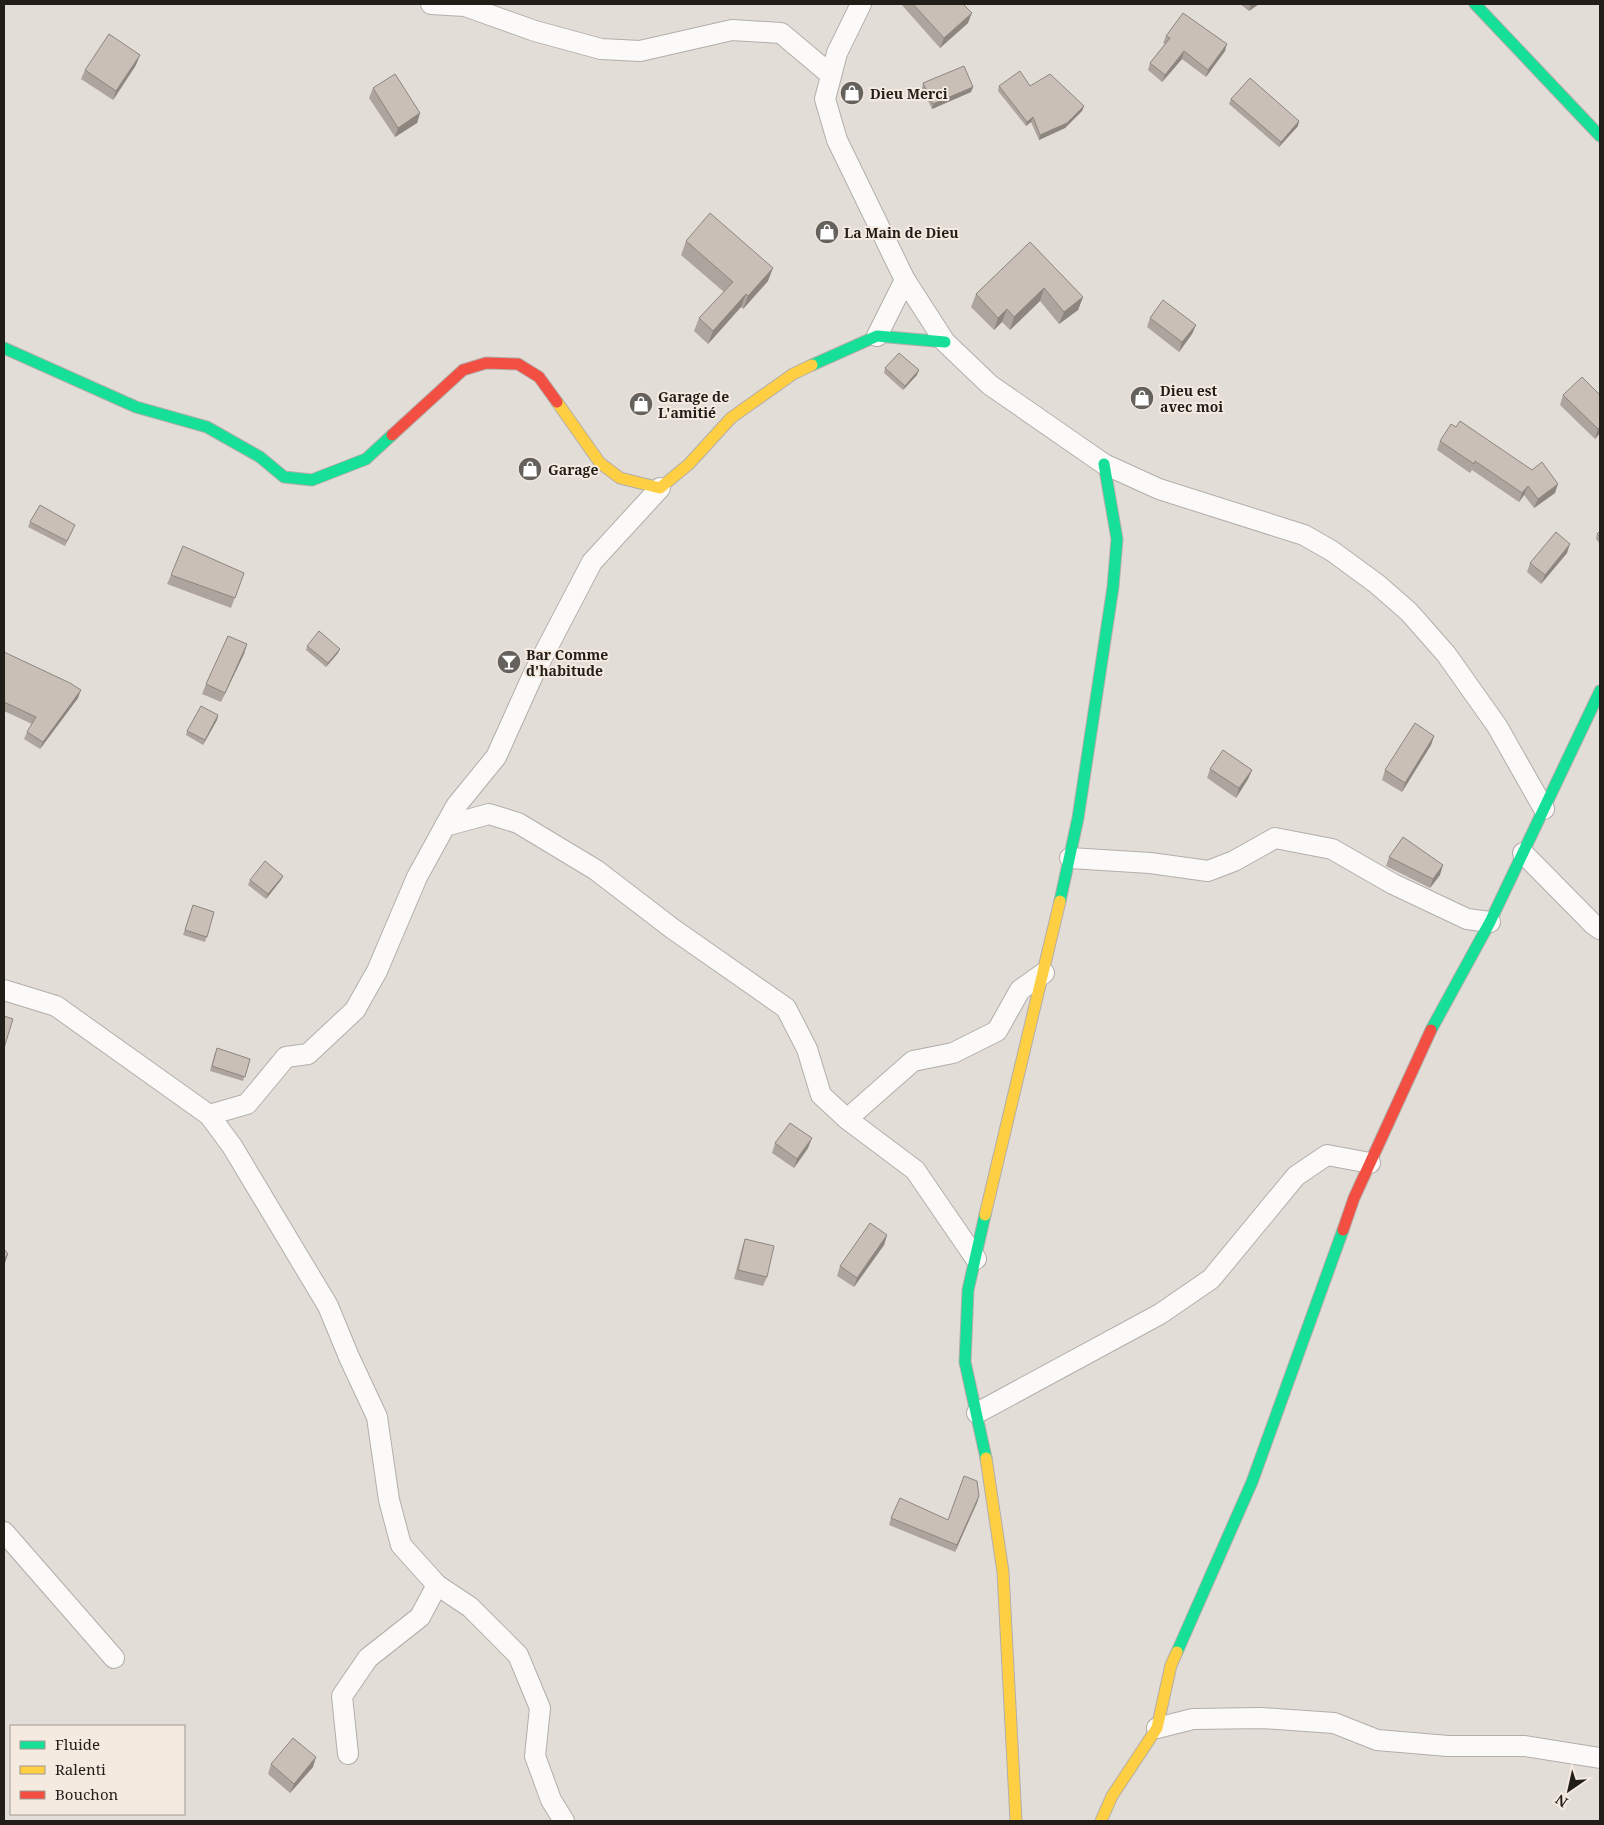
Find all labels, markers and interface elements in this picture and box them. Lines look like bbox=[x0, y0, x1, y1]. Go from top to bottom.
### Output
shop icon: Dieu Merci bbox=[839, 80, 865, 106]
place label: Dieu Merci bbox=[870, 84, 948, 103]
shop icon: La Main de Dieu bbox=[814, 219, 840, 245]
place label: La Main de Dieu bbox=[844, 223, 959, 242]
place label: Dieu est avec moi bbox=[1160, 381, 1223, 416]
shop icon: Dieu est avec moi bbox=[1129, 385, 1155, 411]
place label: Garage de L'amitié bbox=[658, 387, 729, 422]
shop icon: Garage de L'amitié bbox=[628, 391, 654, 417]
shop icon: Garage bbox=[517, 456, 543, 482]
place label: Garage bbox=[548, 460, 598, 479]
place label: Bar Comme d'habitude bbox=[526, 645, 608, 680]
bar icon: Bar Comme d'habitude bbox=[496, 649, 522, 675]
legend bbox=[10, 1725, 185, 1815]
text: Fluide bbox=[55, 1734, 100, 1754]
text: Ralenti bbox=[55, 1759, 106, 1779]
north arrow bbox=[1544, 1765, 1594, 1815]
text: Bouchon bbox=[55, 1784, 119, 1804]
text: N bbox=[1552, 1790, 1571, 1812]

